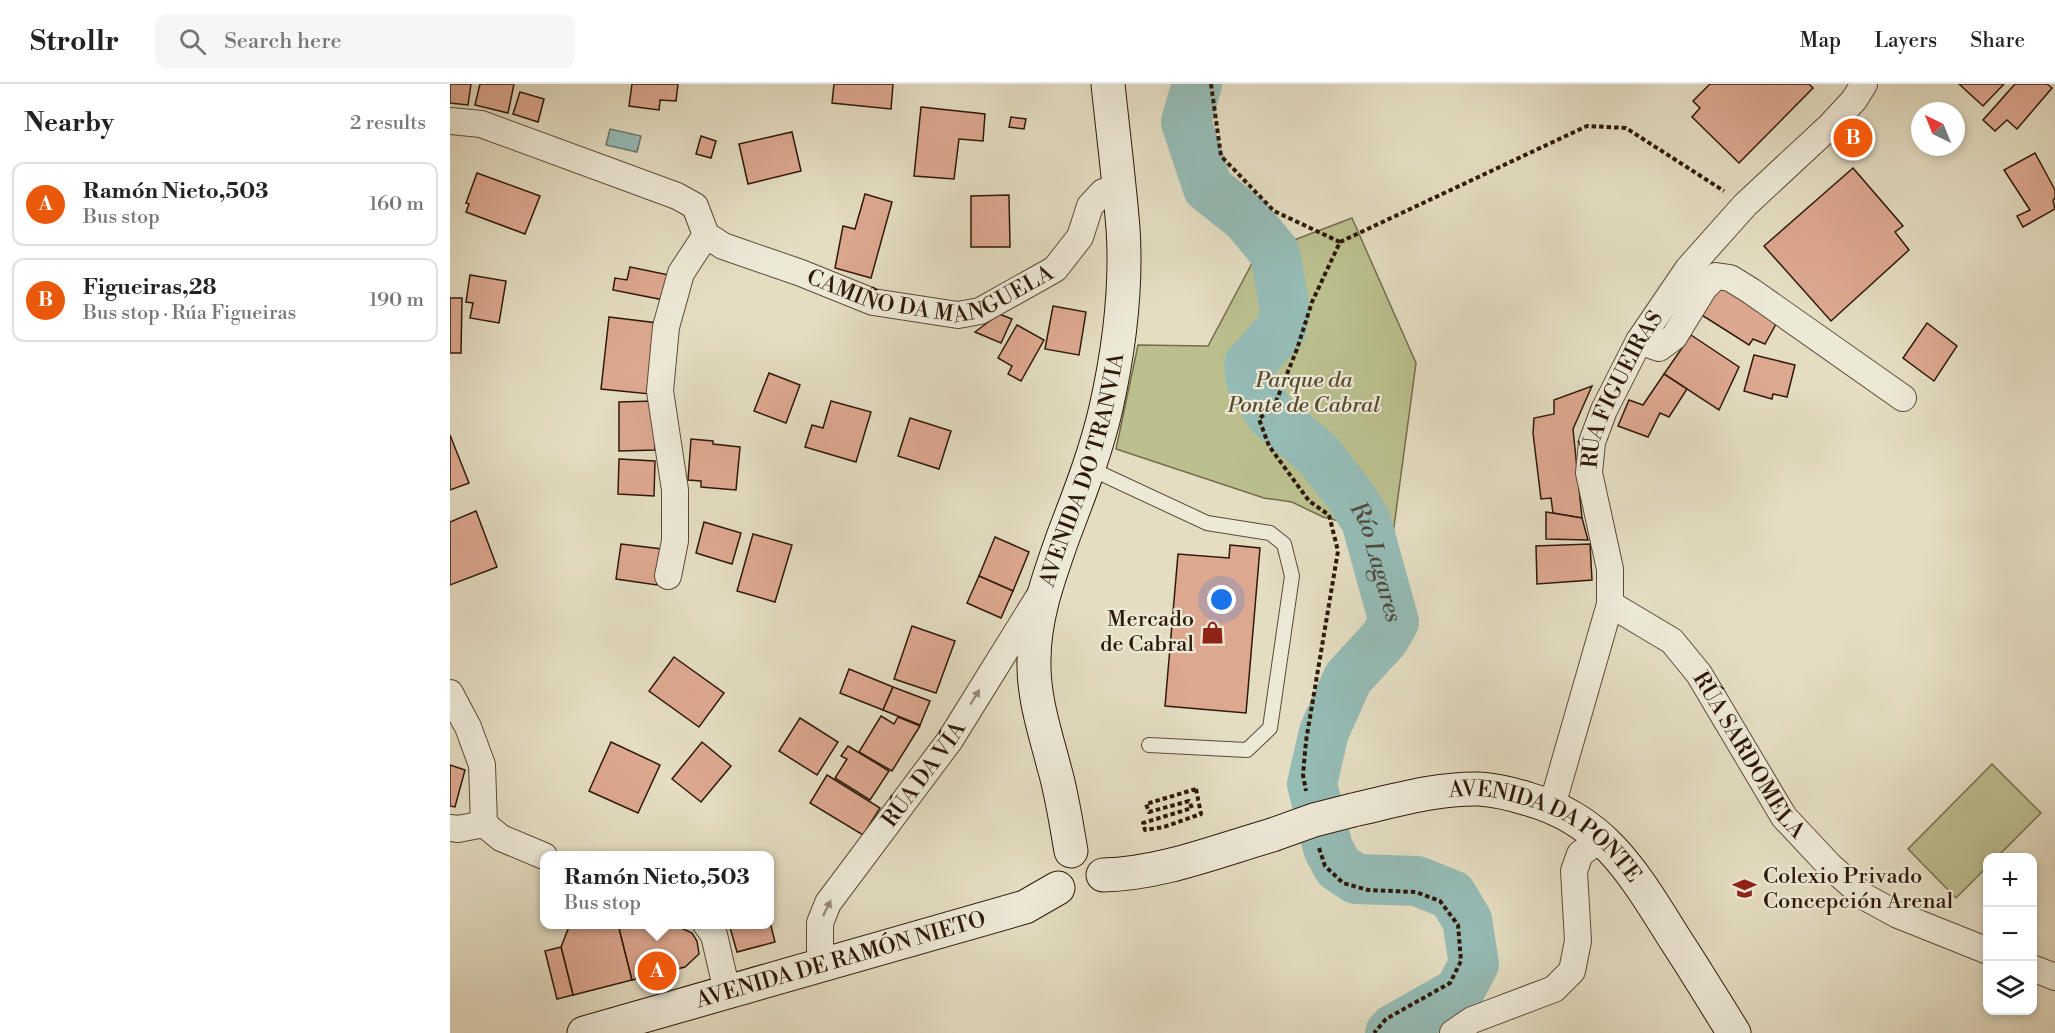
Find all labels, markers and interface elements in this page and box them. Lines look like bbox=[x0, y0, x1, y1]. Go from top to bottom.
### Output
search box bbox=[155, 14, 575, 68]
text: Strollr bbox=[30, 24, 119, 59]
icon: search bbox=[176, 25, 209, 58]
text: Search here bbox=[224, 28, 342, 55]
text: Map bbox=[1800, 28, 1841, 54]
text: Layers bbox=[1874, 28, 1937, 54]
text: Share bbox=[1970, 28, 2025, 54]
north arrow bbox=[1911, 102, 1965, 156]
text: Nearby bbox=[24, 107, 114, 139]
text: 2 results bbox=[350, 111, 426, 136]
pin: B bbox=[1834, 116, 1872, 160]
text: Ramón Nieto,503 bbox=[83, 178, 268, 205]
text: A bbox=[38, 192, 53, 217]
text: 160 m bbox=[369, 192, 424, 217]
text: Bus stop bbox=[83, 205, 160, 230]
street label: CAMIÑO DA MANGUELA bbox=[798, 249, 1060, 285]
text: CAMIÑO DA MANGUELA bbox=[803, 259, 1059, 329]
text: Figueiras,28 bbox=[83, 274, 216, 301]
text: B bbox=[38, 288, 53, 313]
text: 190 m bbox=[369, 288, 424, 313]
text: Bus stop · Rúa Figueiras bbox=[83, 301, 296, 326]
street label: RÚA FIGUEIRAS bbox=[1575, 306, 1669, 469]
street label: AVENIDA DO TRANVIA bbox=[1033, 350, 1130, 591]
park label: Parque da Ponte de Cabral bbox=[1227, 367, 1380, 419]
water label: Río Lagares bbox=[1342, 495, 1408, 626]
your location bbox=[1207, 585, 1236, 614]
place label: Mercado de Cabral bbox=[1100, 606, 1194, 658]
shop icon: Mercado de Cabral bbox=[1199, 619, 1225, 645]
street label: RÚA SARDOMELA bbox=[1687, 666, 1811, 845]
one-way arrow bbox=[970, 689, 981, 705]
street label: RÚA DA VÍA bbox=[876, 716, 972, 832]
street label: AVENIDA DA PONTE bbox=[1447, 775, 1647, 888]
popup bbox=[540, 851, 774, 929]
map controls bbox=[1983, 853, 2037, 1015]
button: + bbox=[1983, 853, 2037, 907]
place label: Colexio Privado Concepción Arenal bbox=[1763, 863, 1954, 915]
text: Ramón Nieto,503 bbox=[564, 864, 750, 891]
school or university icon: Colexio Privado Concepción Arenal bbox=[1732, 876, 1758, 902]
text: Bus stop bbox=[564, 891, 641, 916]
one-way arrow bbox=[822, 899, 831, 916]
street label: AVENIDA DE RAMÓN NIETO bbox=[692, 905, 989, 1014]
button: − bbox=[1983, 907, 2037, 961]
pin: A bbox=[638, 948, 676, 994]
button: layers bbox=[1983, 961, 2037, 1015]

